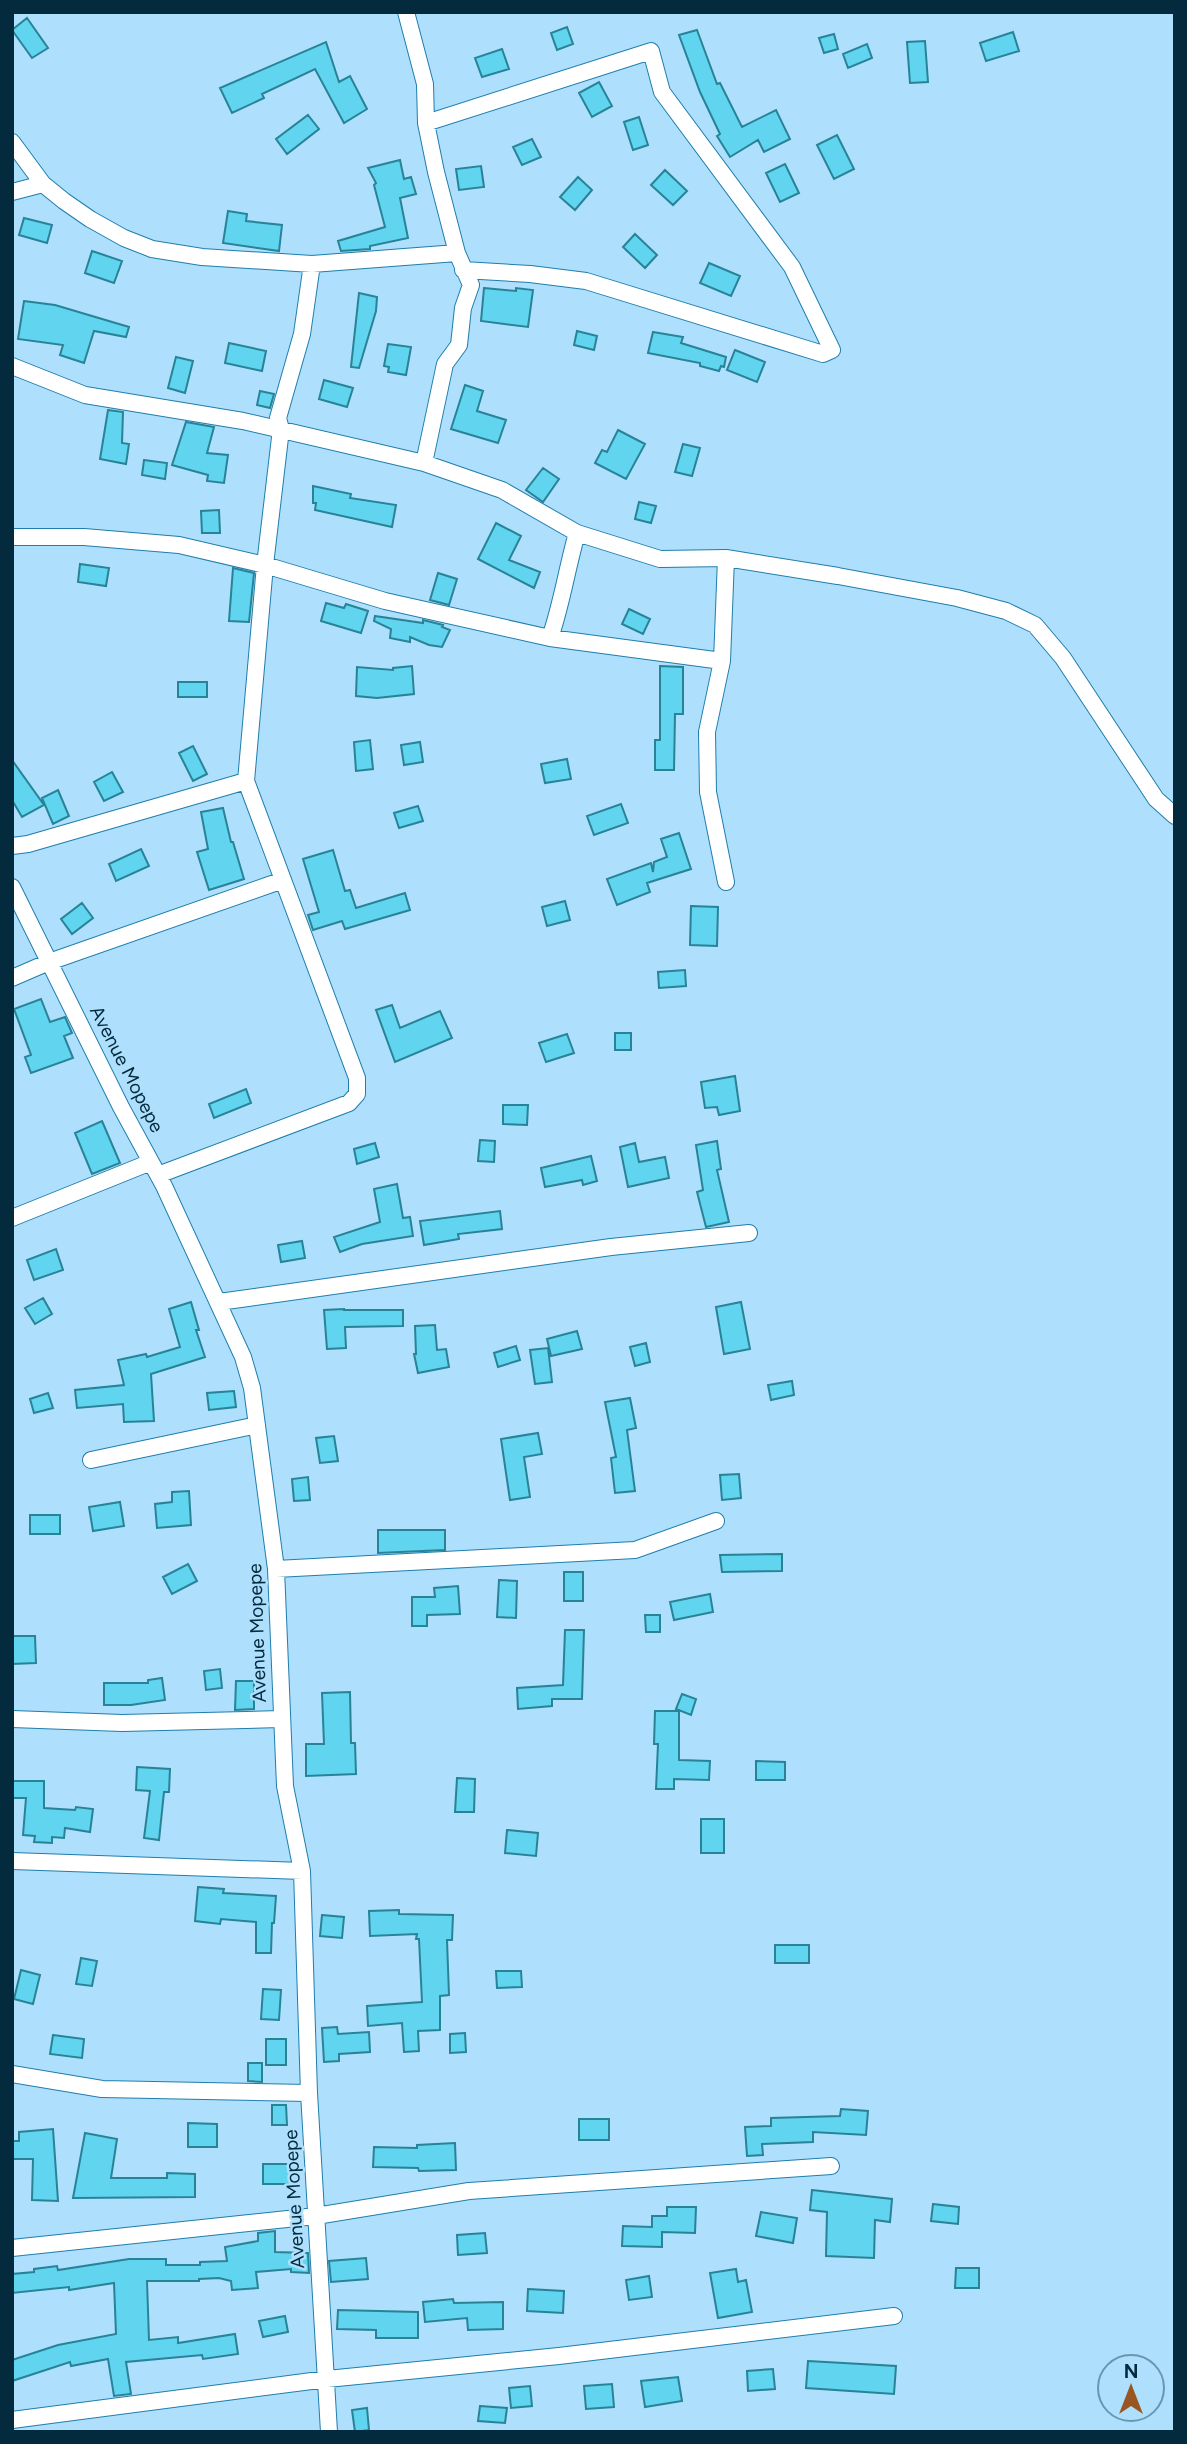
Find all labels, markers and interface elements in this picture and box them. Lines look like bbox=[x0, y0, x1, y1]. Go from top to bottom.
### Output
street label: Avenue Mopepe bbox=[85, 1002, 169, 1136]
street label: Avenue Mopepe bbox=[243, 1563, 271, 1703]
street label: Avenue Mopepe bbox=[279, 2129, 309, 2269]
north arrow bbox=[1096, 2353, 1166, 2423]
text: N bbox=[1124, 2360, 1138, 2383]

